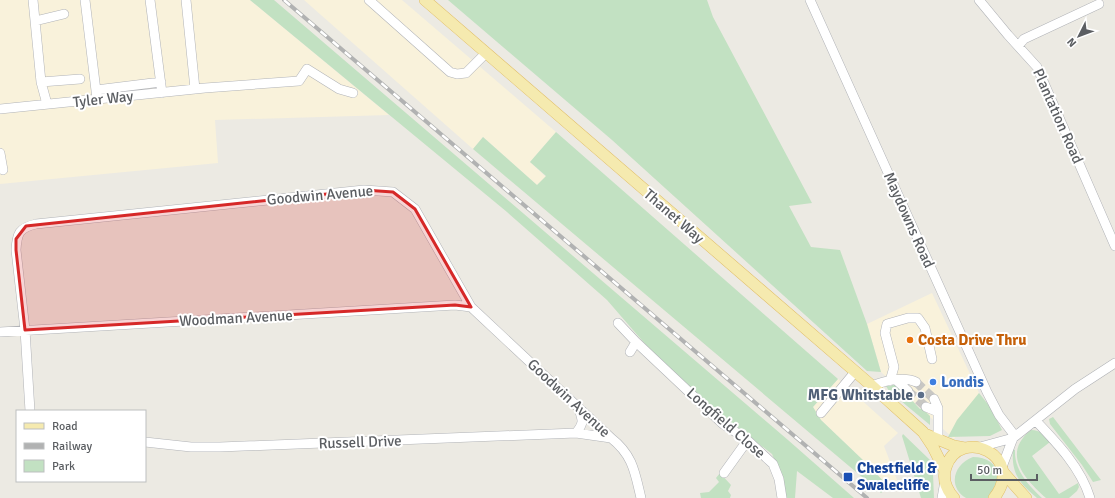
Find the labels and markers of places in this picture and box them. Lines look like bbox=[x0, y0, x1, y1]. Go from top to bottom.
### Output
place label: Costa Drive Thru bbox=[918, 331, 1027, 349]
marker: Costa Drive Thru bbox=[905, 335, 915, 345]
place label: Londis bbox=[941, 373, 984, 391]
marker: Londis bbox=[928, 377, 938, 387]
place label: MFG Whitstable bbox=[808, 386, 913, 404]
marker: MFG Whitstable bbox=[916, 390, 926, 400]
place label: Chestfield & Swalecliffe bbox=[857, 459, 937, 494]
marker: Chestfield & Swalecliffe bbox=[842, 471, 854, 483]

